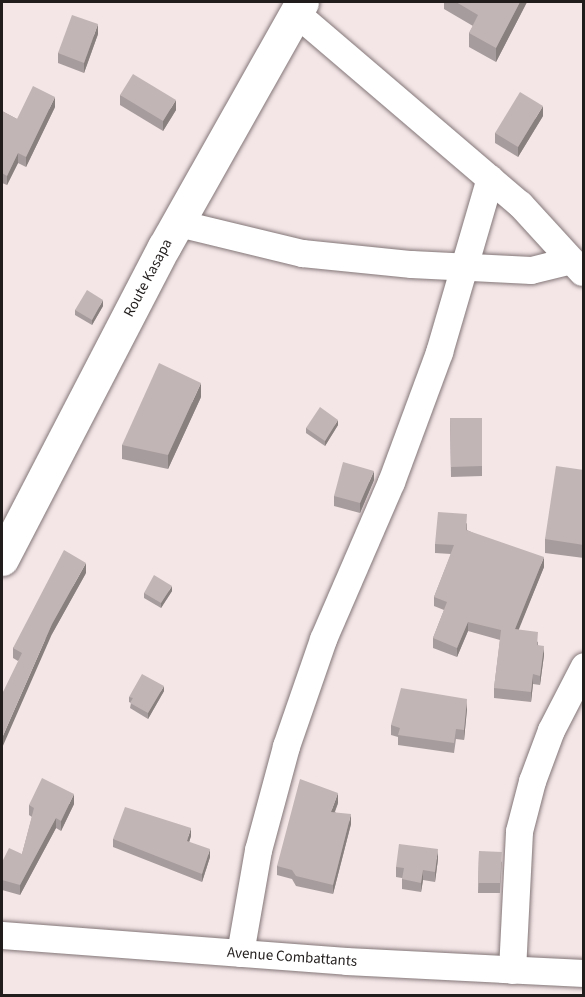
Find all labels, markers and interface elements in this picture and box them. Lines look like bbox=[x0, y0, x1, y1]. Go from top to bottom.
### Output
street label: Route Kasapa bbox=[120, 236, 176, 320]
street label: Avenue Combattants bbox=[226, 943, 358, 971]

